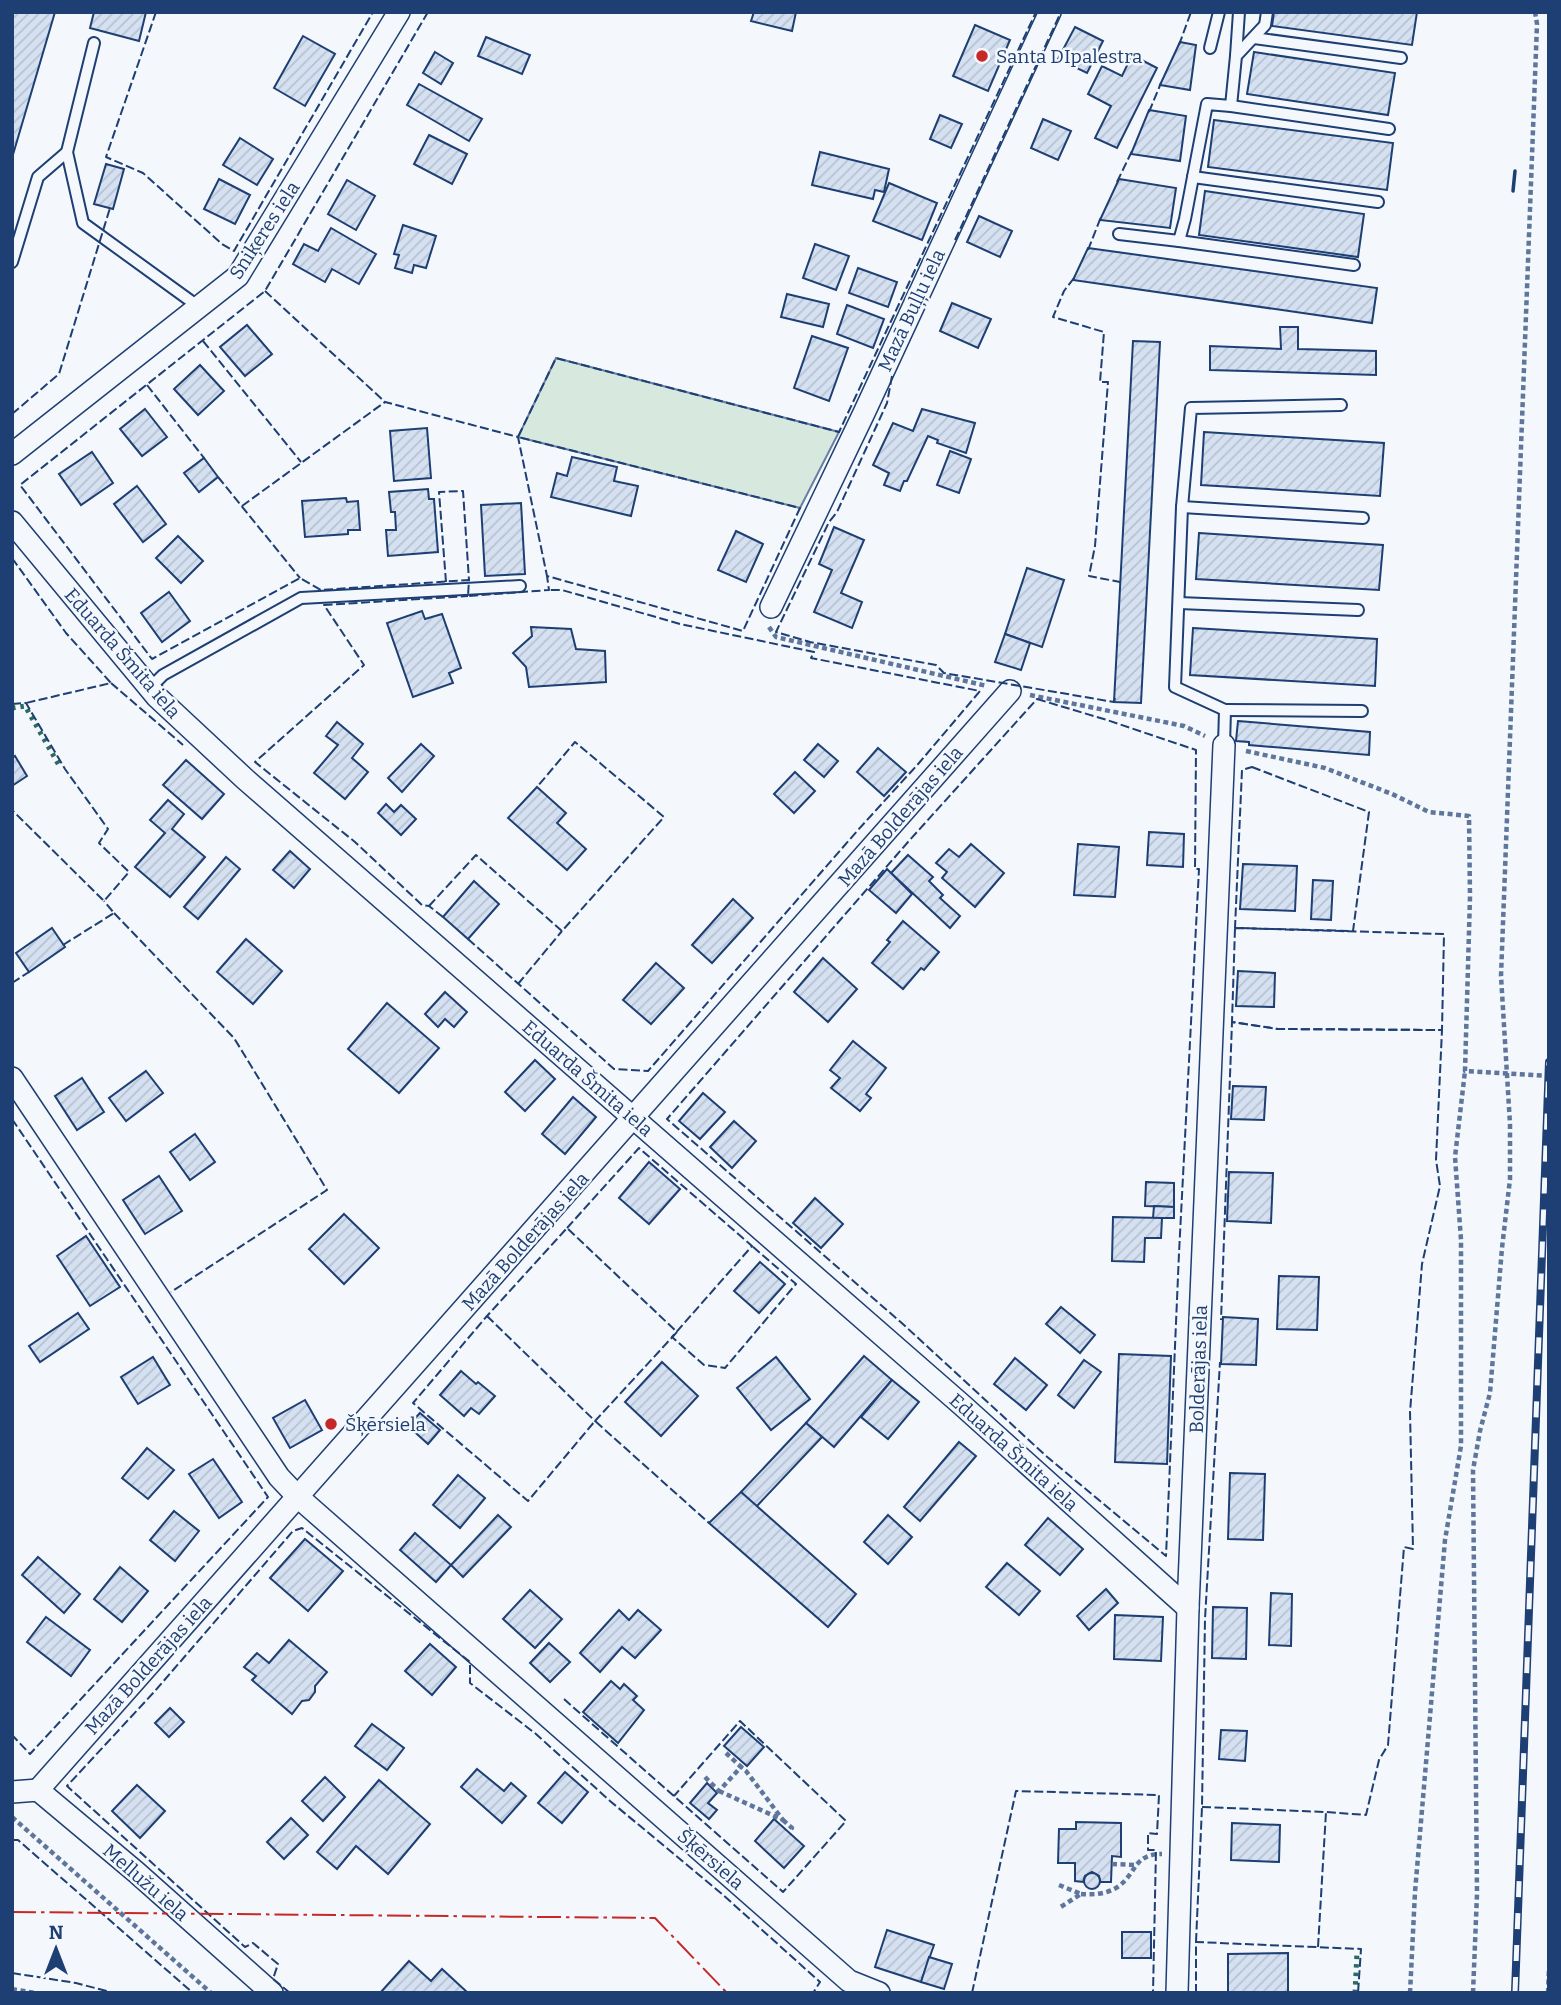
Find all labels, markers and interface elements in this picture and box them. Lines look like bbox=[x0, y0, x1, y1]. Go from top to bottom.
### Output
place label: Santa DIpalestra bbox=[996, 45, 1143, 68]
marker: Santa DIpalestra bbox=[974, 48, 990, 64]
street label: Sniķeres iela bbox=[224, 177, 306, 284]
street label: Mazā Buļļu iela bbox=[873, 245, 951, 375]
street label: Eduarda Šmita iela bbox=[60, 583, 186, 724]
street label: Mazā Bolderājas iela bbox=[833, 741, 968, 891]
street label: Eduarda Šmita iela bbox=[518, 1015, 658, 1142]
street label: Mazā Bolderājas iela bbox=[457, 1167, 594, 1315]
street label: Bolderājas iela bbox=[1185, 1304, 1212, 1434]
street label: Eduarda Šmita iela bbox=[945, 1389, 1083, 1517]
place label: Šķērsiela bbox=[345, 1413, 426, 1437]
marker: Šķērsiela bbox=[323, 1416, 339, 1432]
street label: Mazā Bolderājas iela bbox=[80, 1591, 217, 1739]
street label: Šķērsiela bbox=[672, 1824, 749, 1896]
street label: Mellužu iela bbox=[98, 1839, 194, 1926]
north arrow bbox=[21, 1914, 91, 1984]
text: N bbox=[49, 1921, 64, 1944]

